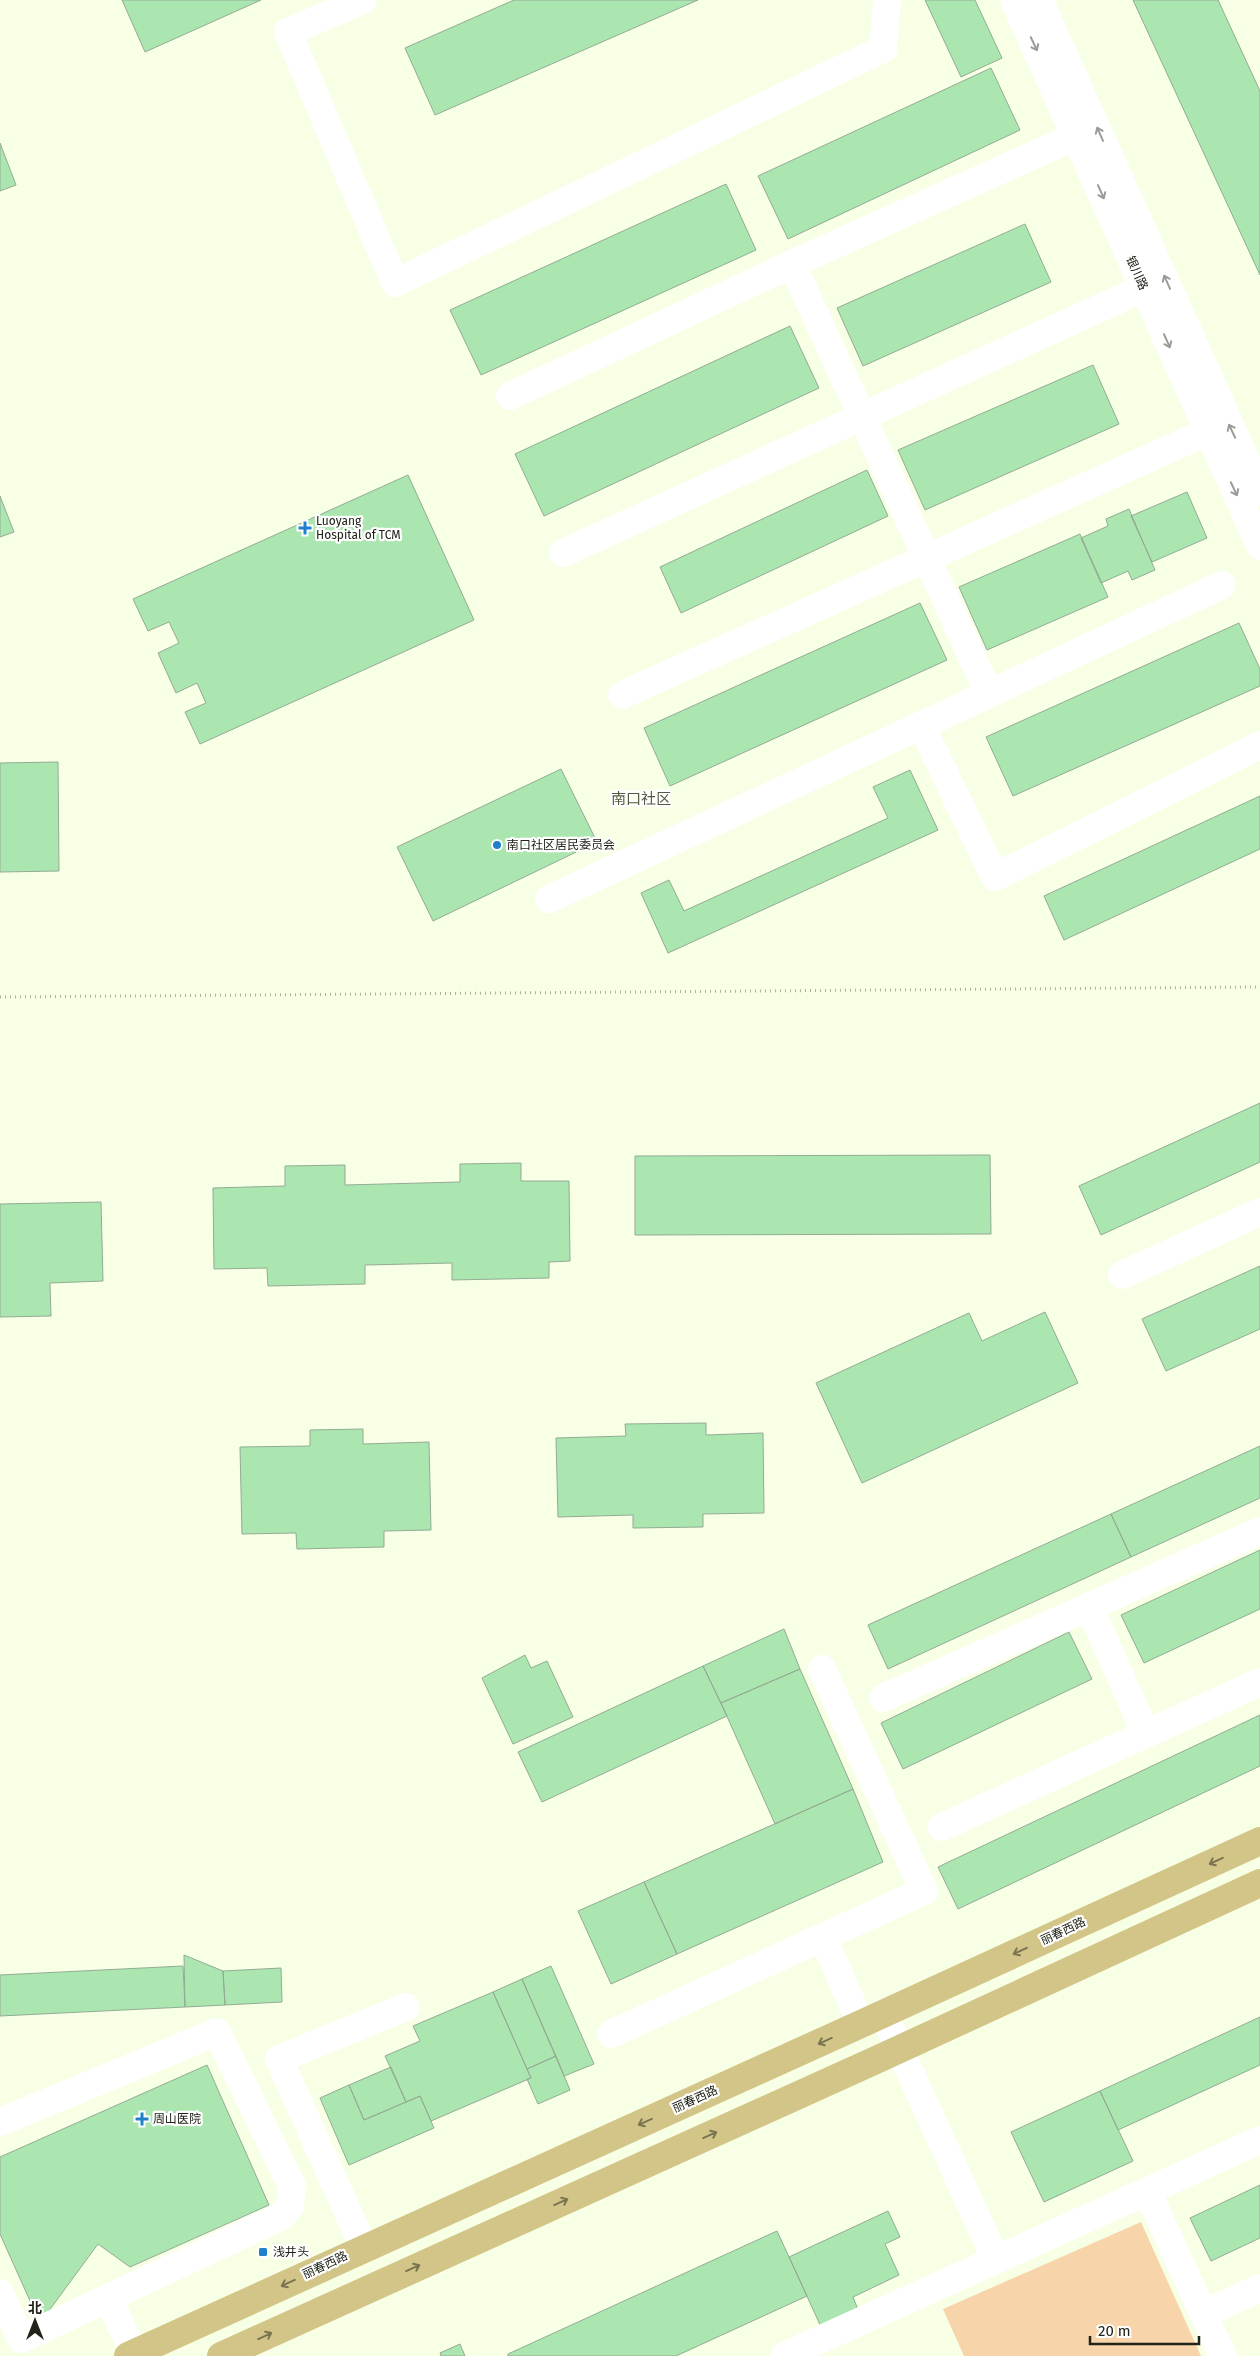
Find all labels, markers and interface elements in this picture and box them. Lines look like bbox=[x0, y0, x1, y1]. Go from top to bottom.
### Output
one-way arrow bbox=[1030, 36, 1039, 51]
one-way arrow bbox=[1095, 127, 1105, 142]
one-way arrow bbox=[1097, 184, 1107, 199]
street label: 银川路 bbox=[1123, 254, 1151, 292]
one-way arrow bbox=[1161, 275, 1171, 290]
one-way arrow bbox=[1163, 333, 1173, 348]
one-way arrow bbox=[1227, 424, 1236, 439]
one-way arrow bbox=[1229, 481, 1239, 496]
place label: Luoyang Hospital of TCM bbox=[316, 514, 401, 542]
marker: Luoyang Hospital of TCM bbox=[298, 521, 312, 535]
district label: 南口社区 bbox=[611, 790, 671, 808]
place label: 南口社区居民委员会 bbox=[507, 838, 615, 852]
marker: 南口社区居民委员会 bbox=[491, 839, 503, 851]
one-way arrow bbox=[1209, 1857, 1224, 1866]
street label: 丽春西路 bbox=[1038, 1915, 1088, 1947]
one-way arrow bbox=[1013, 1946, 1028, 1956]
one-way arrow bbox=[818, 2036, 833, 2046]
street label: 丽春西路 bbox=[670, 2083, 720, 2115]
marker: 周山医院 bbox=[135, 2112, 149, 2126]
place label: 周山医院 bbox=[153, 2112, 201, 2126]
one-way arrow bbox=[638, 2117, 653, 2127]
one-way arrow bbox=[702, 2130, 717, 2140]
one-way arrow bbox=[553, 2196, 568, 2206]
place label: 浅井头 bbox=[273, 2245, 309, 2259]
marker: 浅井头 bbox=[257, 2246, 269, 2258]
street label: 丽春西路 bbox=[300, 2249, 350, 2281]
one-way arrow bbox=[405, 2263, 420, 2273]
one-way arrow bbox=[281, 2278, 296, 2288]
north arrow bbox=[10, 2296, 60, 2346]
text: 北 bbox=[28, 2300, 42, 2317]
scale bar bbox=[1090, 2314, 1199, 2346]
text: 20 m bbox=[1098, 2322, 1131, 2340]
one-way arrow bbox=[257, 2330, 272, 2340]

